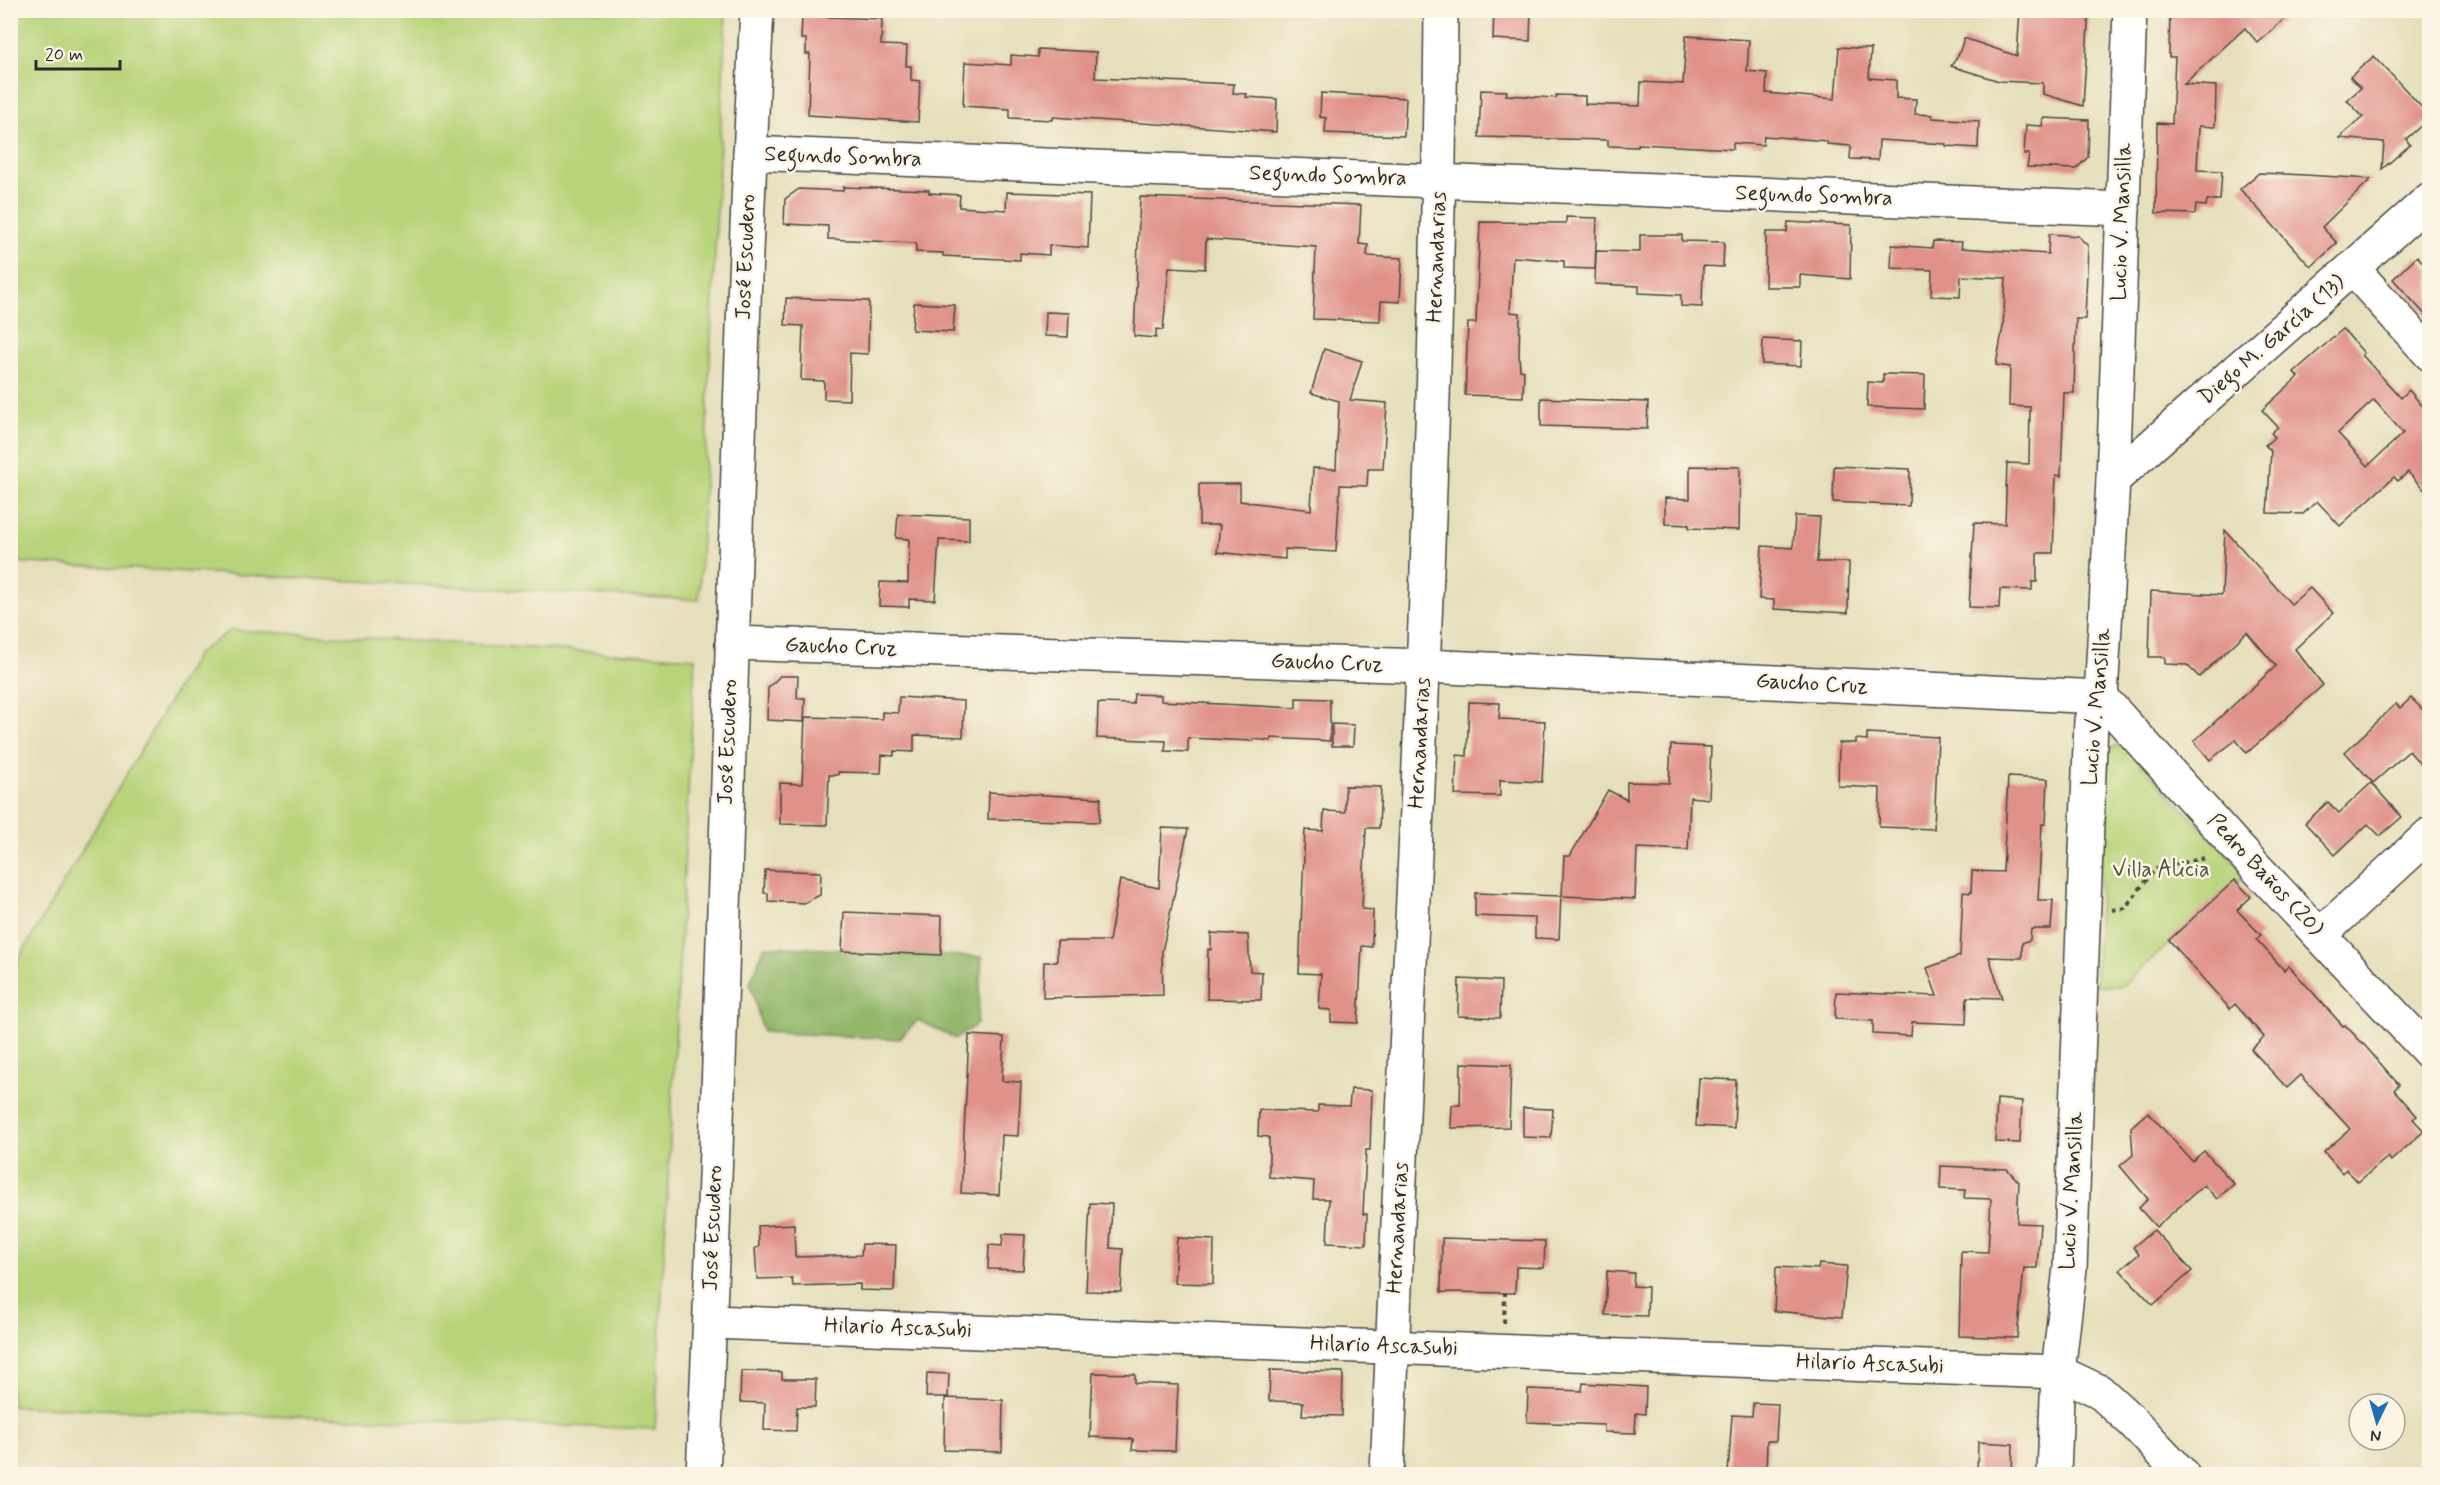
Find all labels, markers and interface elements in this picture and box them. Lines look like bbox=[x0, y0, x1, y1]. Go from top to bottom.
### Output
scale bar bbox=[36, 33, 120, 71]
text: 20 m bbox=[45, 43, 83, 67]
street label: Segundo Sombra bbox=[764, 140, 922, 177]
street label: Lucio V. Mansilla bbox=[2105, 142, 2139, 301]
street label: Segundo Sombra bbox=[1249, 159, 1407, 196]
street label: Segundo Sombra bbox=[1735, 179, 1893, 216]
street label: Hernandarias bbox=[1421, 190, 1453, 323]
street label: José Escudero bbox=[730, 193, 762, 321]
street label: Diego M. García (13) bbox=[2193, 269, 2353, 414]
street label: Lucio V. Mansilla bbox=[2076, 626, 2118, 787]
street label: Gaucho Cruz bbox=[784, 631, 898, 663]
street label: Gaucho Cruz bbox=[1270, 647, 1384, 679]
street label: Gaucho Cruz bbox=[1755, 667, 1869, 701]
street label: Hernandarias bbox=[1403, 676, 1437, 809]
street label: José Escudero bbox=[712, 678, 744, 806]
street label: Pedro Baños (20) bbox=[2201, 808, 2329, 942]
park label: Villa Alicia bbox=[2112, 856, 2210, 884]
street label: Lucio V. Mansilla bbox=[2054, 1111, 2090, 1271]
street label: Hernandarias bbox=[1381, 1161, 1415, 1294]
street label: José Escudero bbox=[697, 1164, 729, 1292]
street label: Hilario Ascasubi bbox=[824, 1311, 972, 1345]
street label: Hilario Ascasubi bbox=[1310, 1329, 1458, 1363]
street label: Hilario Ascasubi bbox=[1796, 1347, 1944, 1381]
north arrow bbox=[2347, 1392, 2407, 1452]
text: N bbox=[2370, 1425, 2382, 1446]

